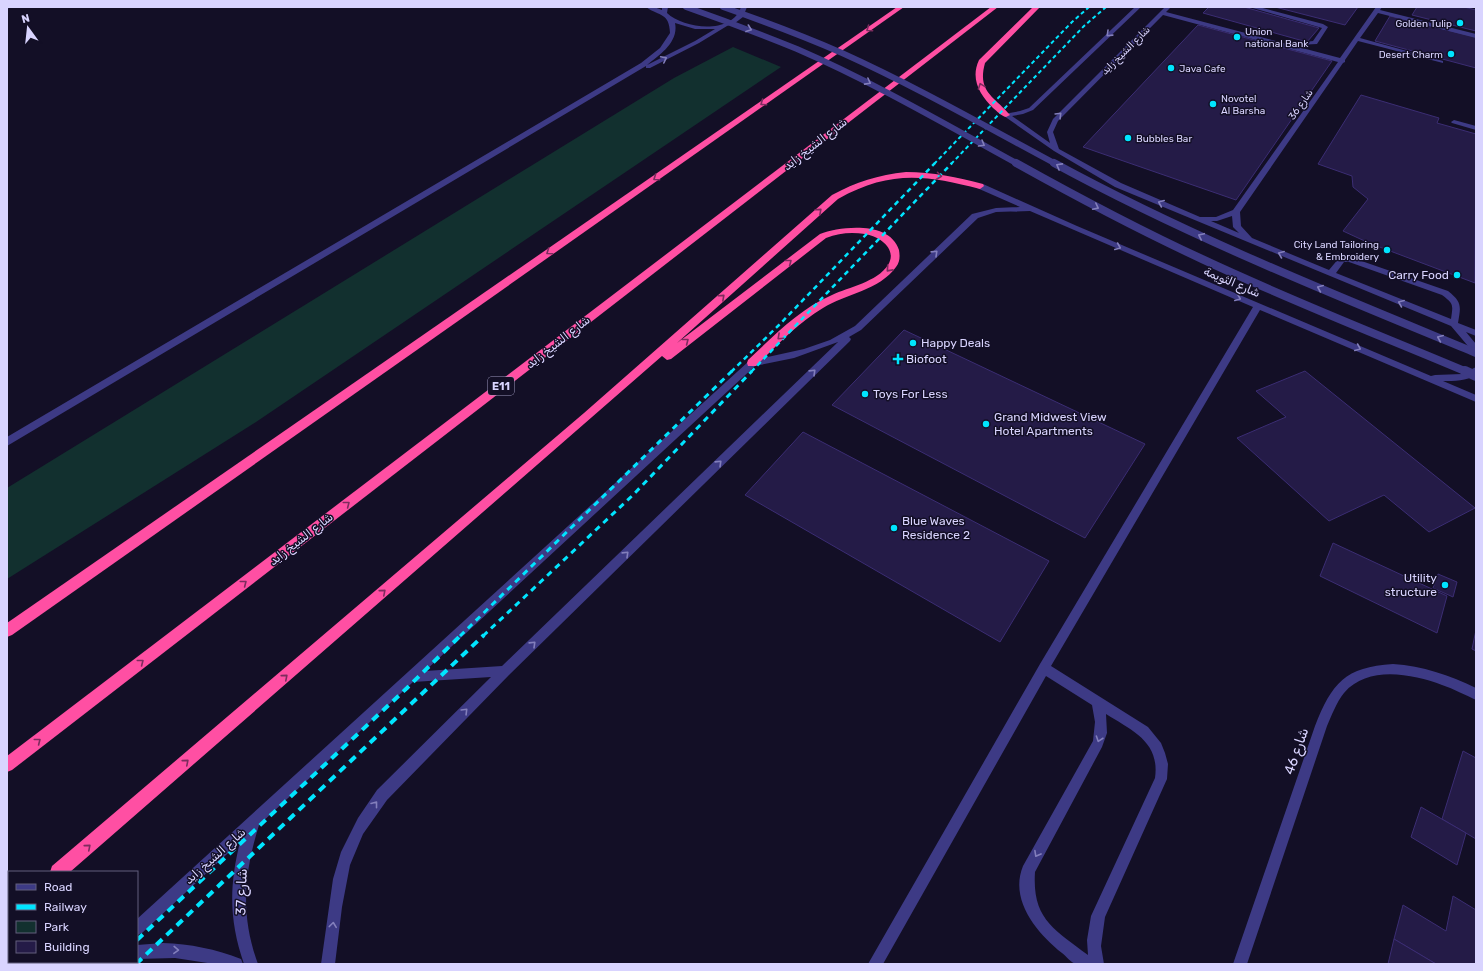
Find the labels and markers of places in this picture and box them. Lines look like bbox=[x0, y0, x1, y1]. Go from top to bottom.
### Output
place label: Golden Tulip bbox=[1395, 18, 1452, 30]
marker: Golden Tulip bbox=[1455, 18, 1465, 28]
place label: Union national Bank bbox=[1245, 26, 1309, 50]
marker: Union national Bank bbox=[1232, 32, 1242, 42]
place label: Desert Charm bbox=[1379, 49, 1443, 61]
marker: Desert Charm bbox=[1446, 49, 1456, 59]
marker: Java Cafe bbox=[1166, 63, 1176, 73]
place label: Java Cafe bbox=[1179, 63, 1226, 75]
place label: Novotel Al Barsha bbox=[1221, 93, 1265, 117]
marker: Novotel Al Barsha bbox=[1208, 99, 1218, 109]
marker: Bubbles Bar bbox=[1123, 133, 1133, 143]
place label: Bubbles Bar bbox=[1136, 133, 1192, 145]
place label: City Land Tailoring & Embroidery bbox=[1294, 239, 1379, 263]
marker: City Land Tailoring & Embroidery bbox=[1382, 245, 1392, 255]
place label: Carry Food bbox=[1388, 268, 1449, 282]
marker: Carry Food bbox=[1452, 270, 1462, 280]
place label: Happy Deals bbox=[921, 336, 990, 350]
marker: Happy Deals bbox=[908, 338, 918, 348]
place label: Biofoot bbox=[906, 352, 947, 366]
marker: Biofoot bbox=[893, 354, 903, 364]
place label: Toys For Less bbox=[873, 387, 948, 401]
marker: Toys For Less bbox=[860, 389, 870, 399]
place label: Grand Midwest View Hotel Apartments bbox=[994, 410, 1107, 438]
marker: Grand Midwest View Hotel Apartments bbox=[981, 419, 991, 429]
place label: Blue Waves Residence 2 bbox=[902, 514, 970, 542]
marker: Blue Waves Residence 2 bbox=[889, 523, 899, 533]
place label: Utility structure bbox=[1385, 571, 1437, 599]
marker: Utility structure bbox=[1440, 580, 1450, 590]

